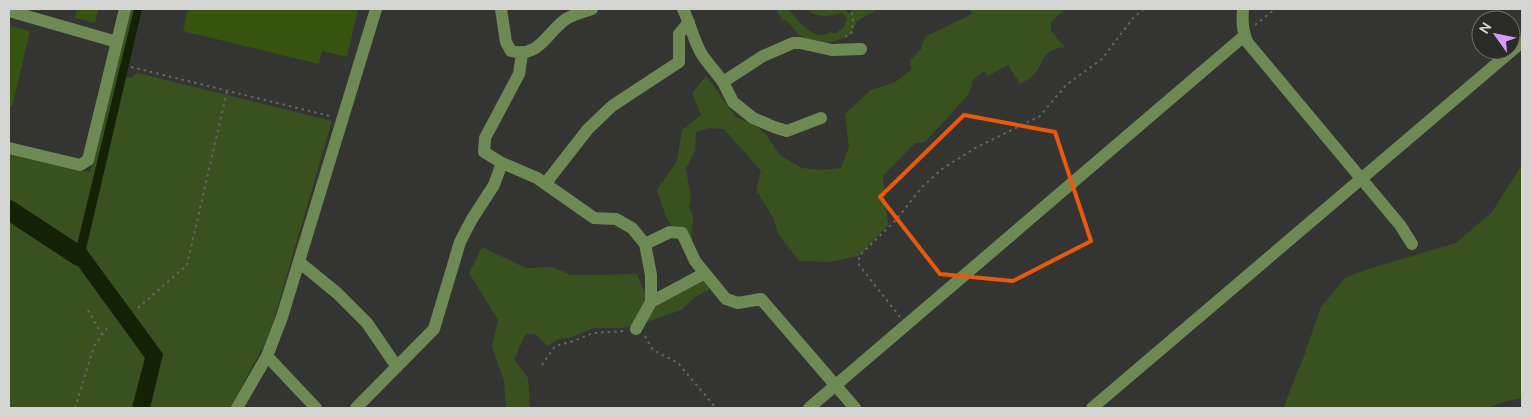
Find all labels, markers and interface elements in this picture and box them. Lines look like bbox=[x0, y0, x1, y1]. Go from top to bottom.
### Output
north arrow bbox=[1471, 10, 1521, 60]
text: N bbox=[1476, 19, 1495, 37]

